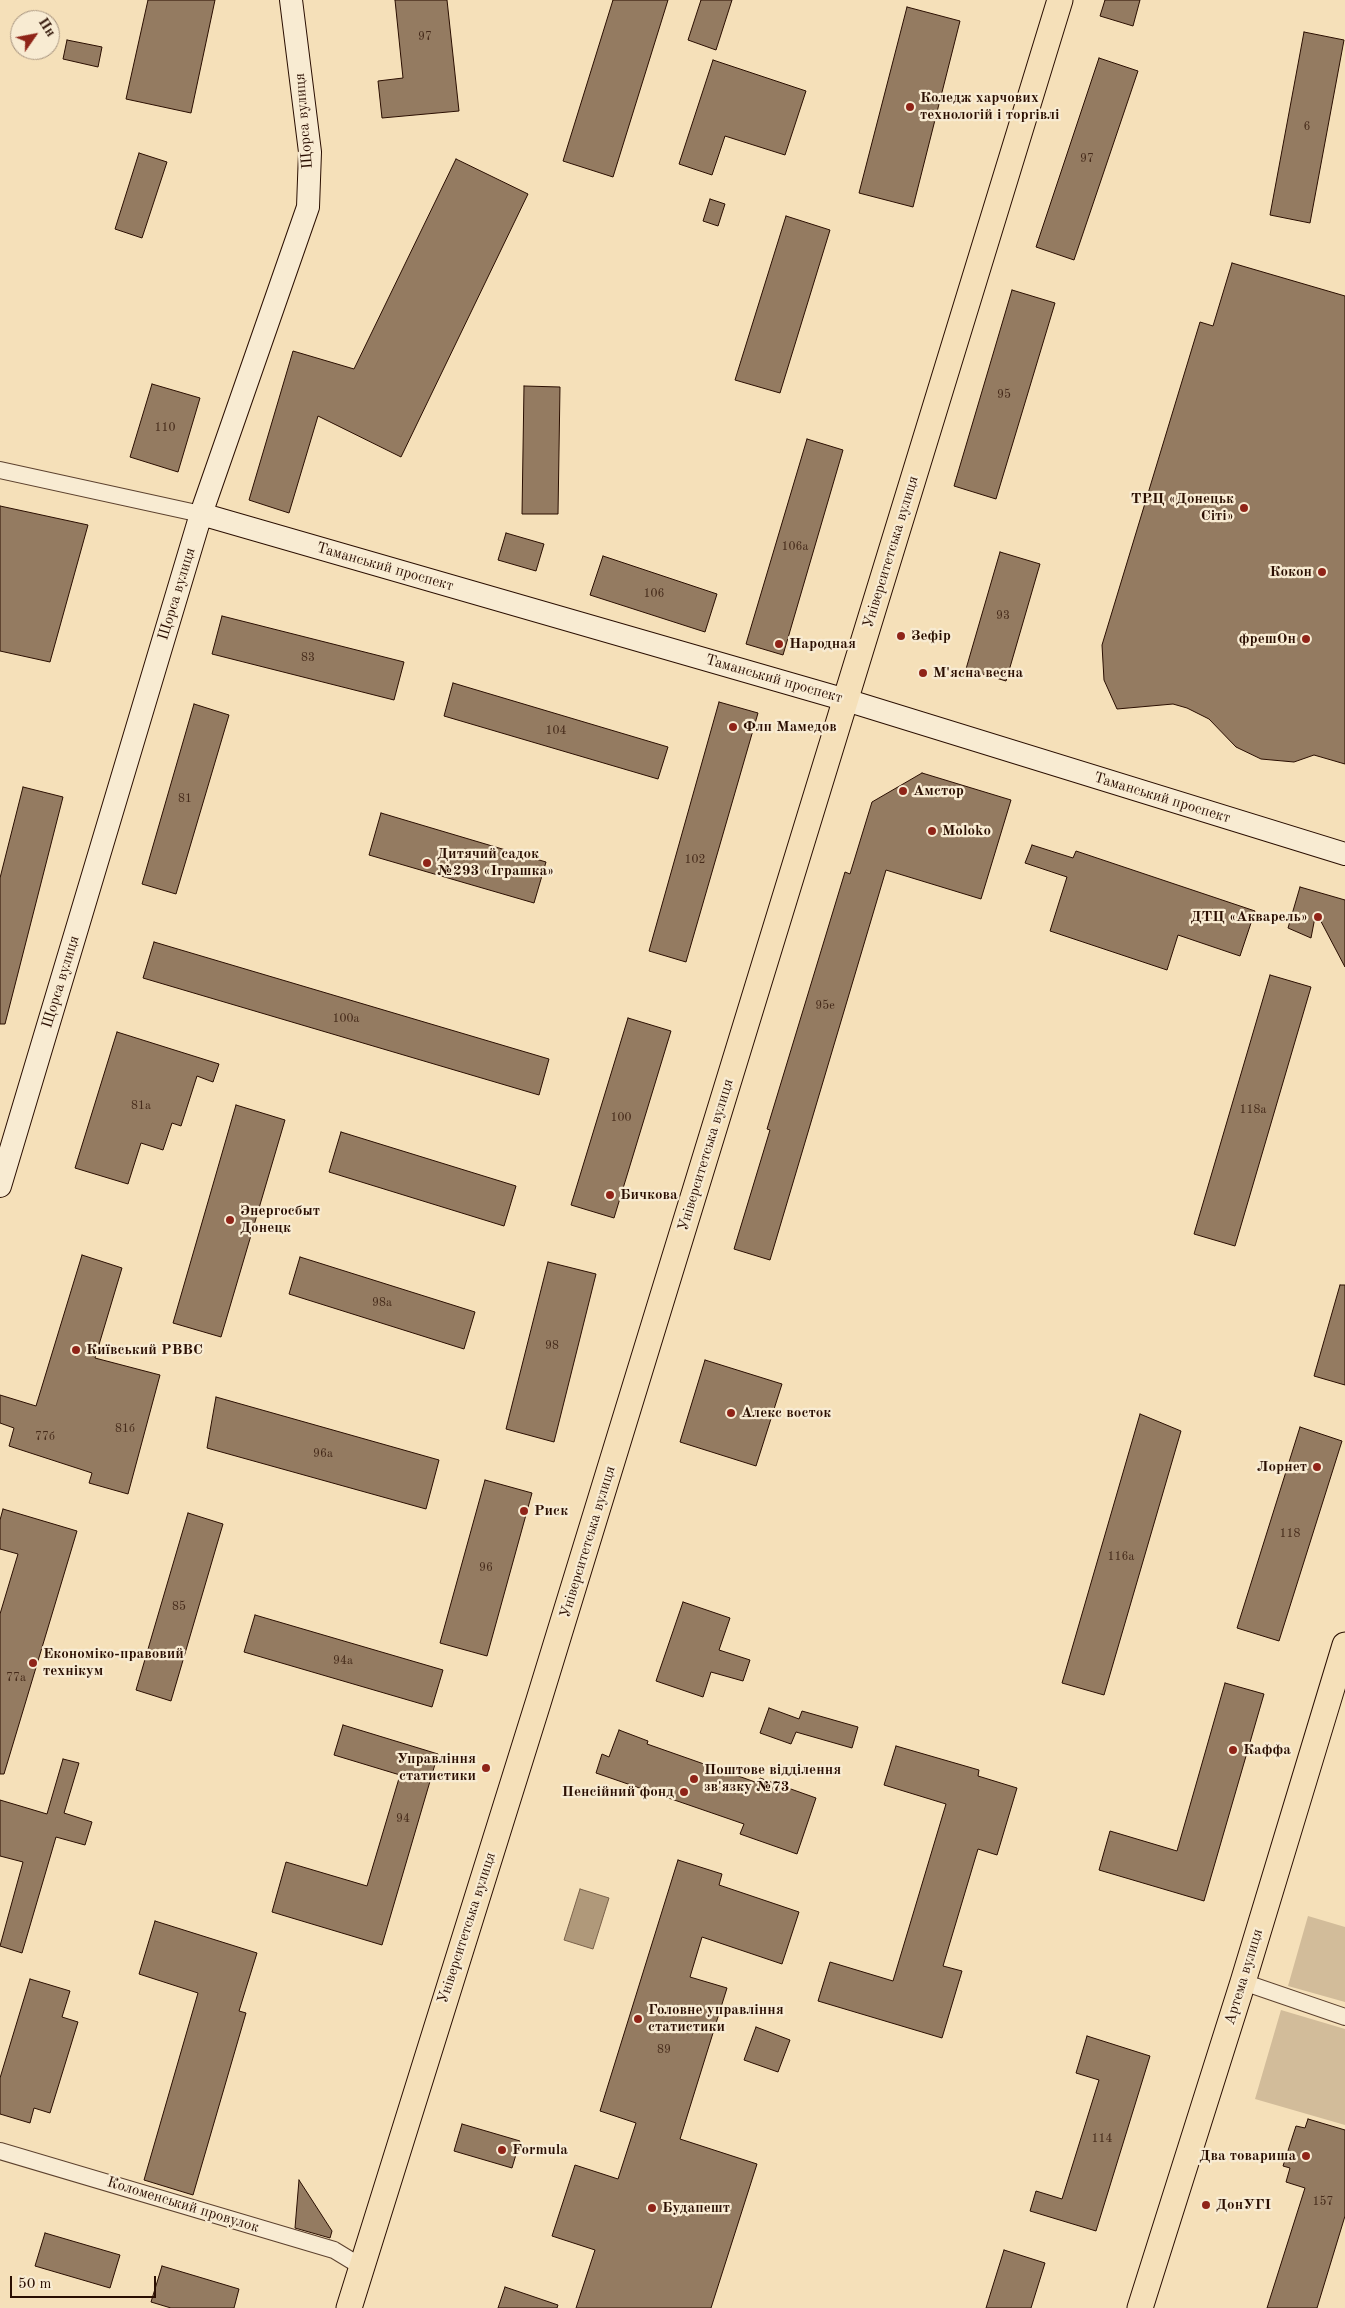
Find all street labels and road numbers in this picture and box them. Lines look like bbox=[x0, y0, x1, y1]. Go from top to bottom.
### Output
street label: Щорса вулиця bbox=[291, 72, 317, 170]
street label: Університетська вулиця bbox=[859, 474, 923, 630]
street label: Таманський проспект bbox=[314, 539, 456, 595]
street label: Щорса вулиця bbox=[154, 545, 200, 643]
street label: Таманський проспект bbox=[703, 651, 845, 707]
street label: Таманський проспект bbox=[1092, 769, 1232, 827]
street label: Щорса вулиця bbox=[38, 933, 84, 1031]
street label: Університетська вулиця bbox=[674, 1077, 738, 1233]
street label: Університетська вулиця bbox=[556, 1464, 620, 1620]
street label: Університетська вулиця bbox=[434, 1850, 500, 2006]
street label: Артема вулиця bbox=[1221, 1927, 1267, 2027]
street label: Коломенський провулок bbox=[105, 2173, 261, 2237]

